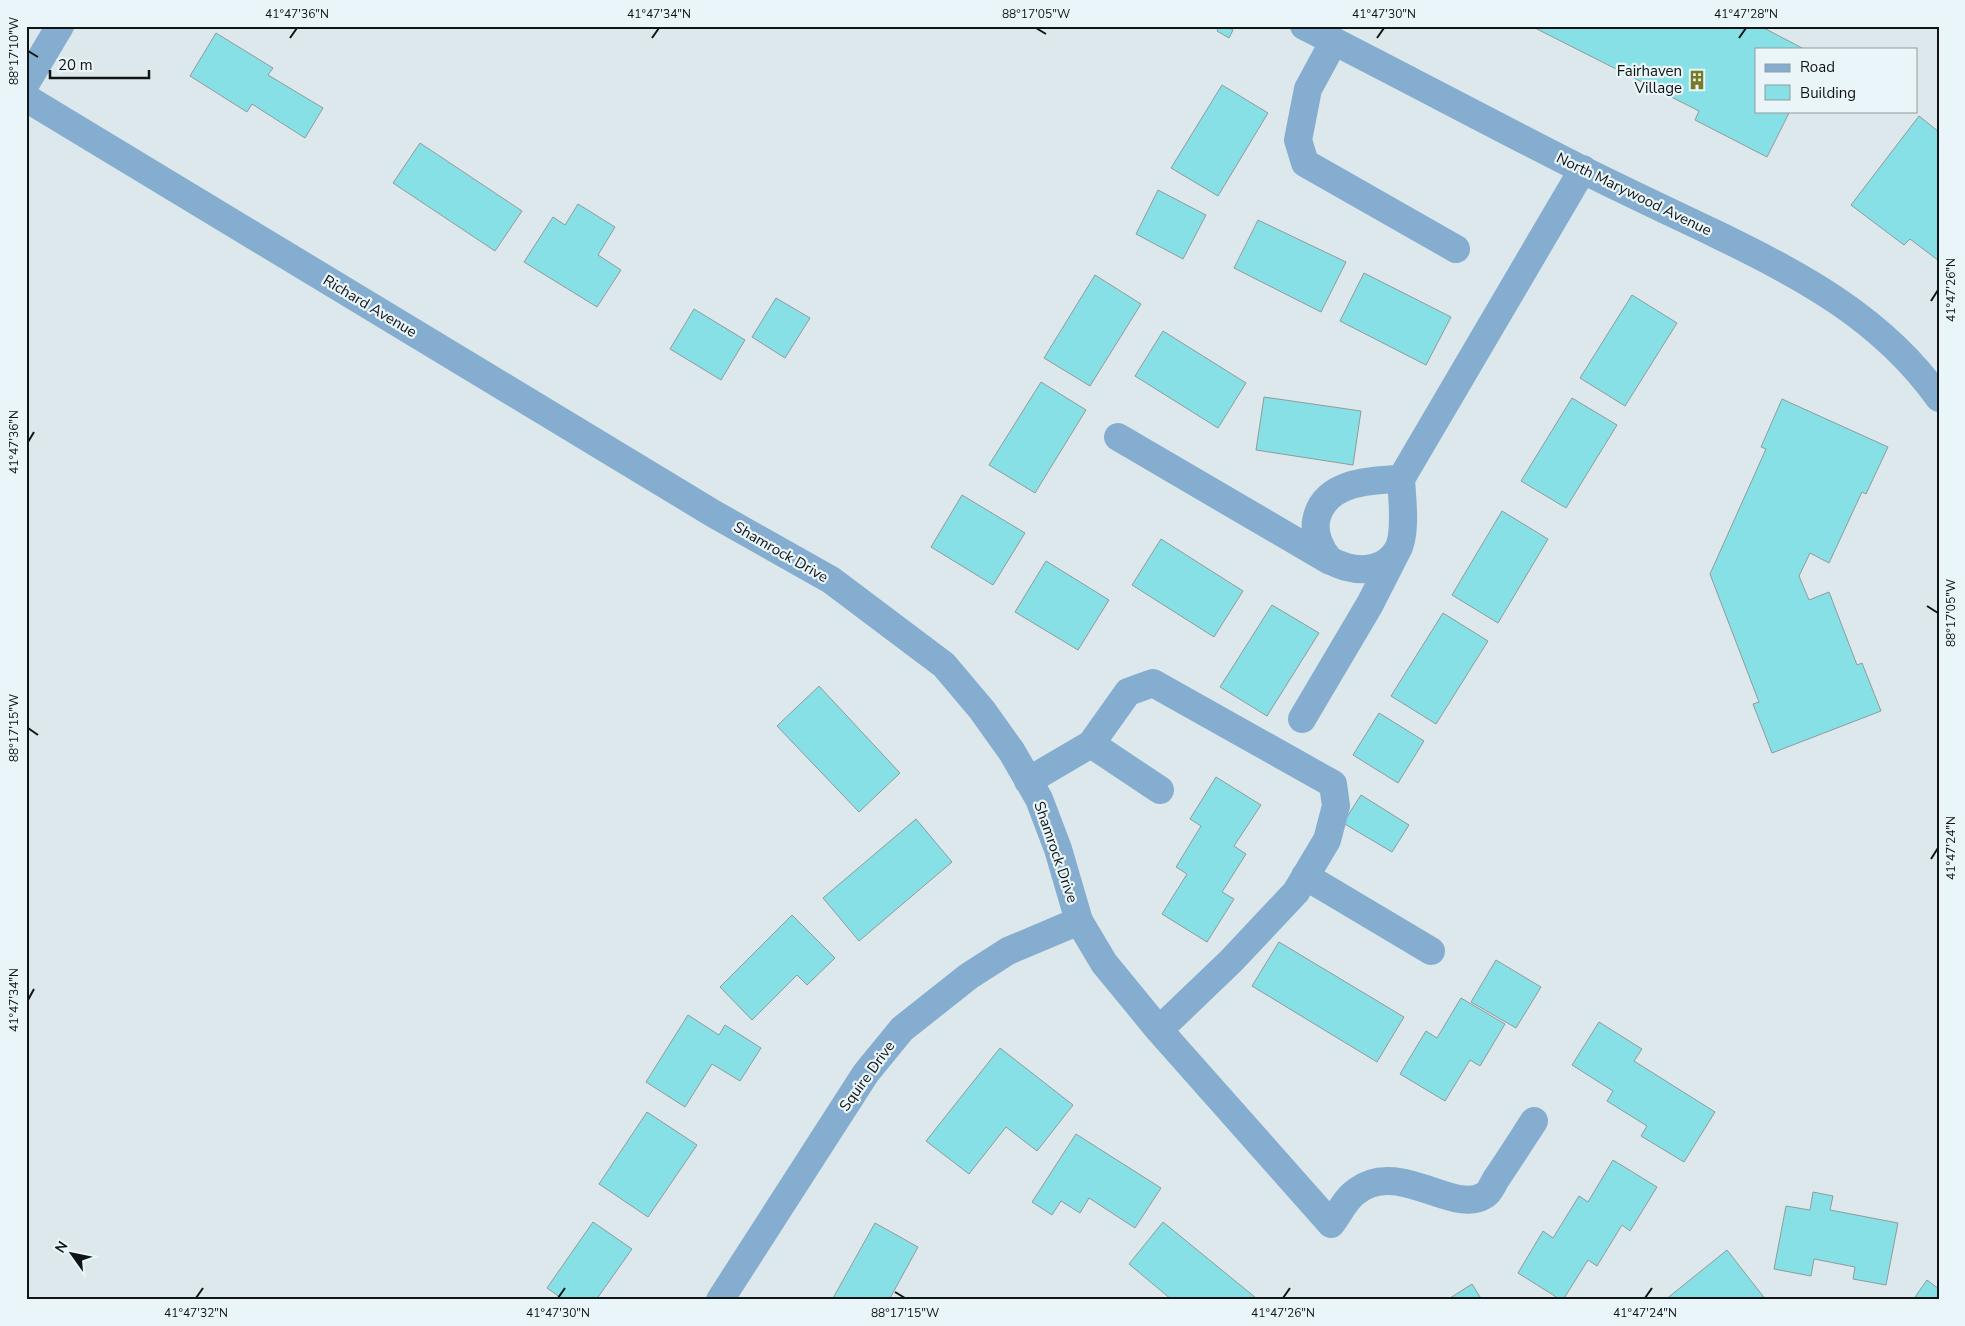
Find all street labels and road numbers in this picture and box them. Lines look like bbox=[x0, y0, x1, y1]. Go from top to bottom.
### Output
street label: North Marywood Avenue bbox=[1553, 148, 1715, 240]
street label: Richard Avenue bbox=[319, 270, 421, 342]
street label: Shamrock Drive bbox=[730, 517, 832, 587]
street label: Shamrock Drive bbox=[1029, 799, 1083, 905]
street label: Squire Drive bbox=[835, 1037, 899, 1115]

